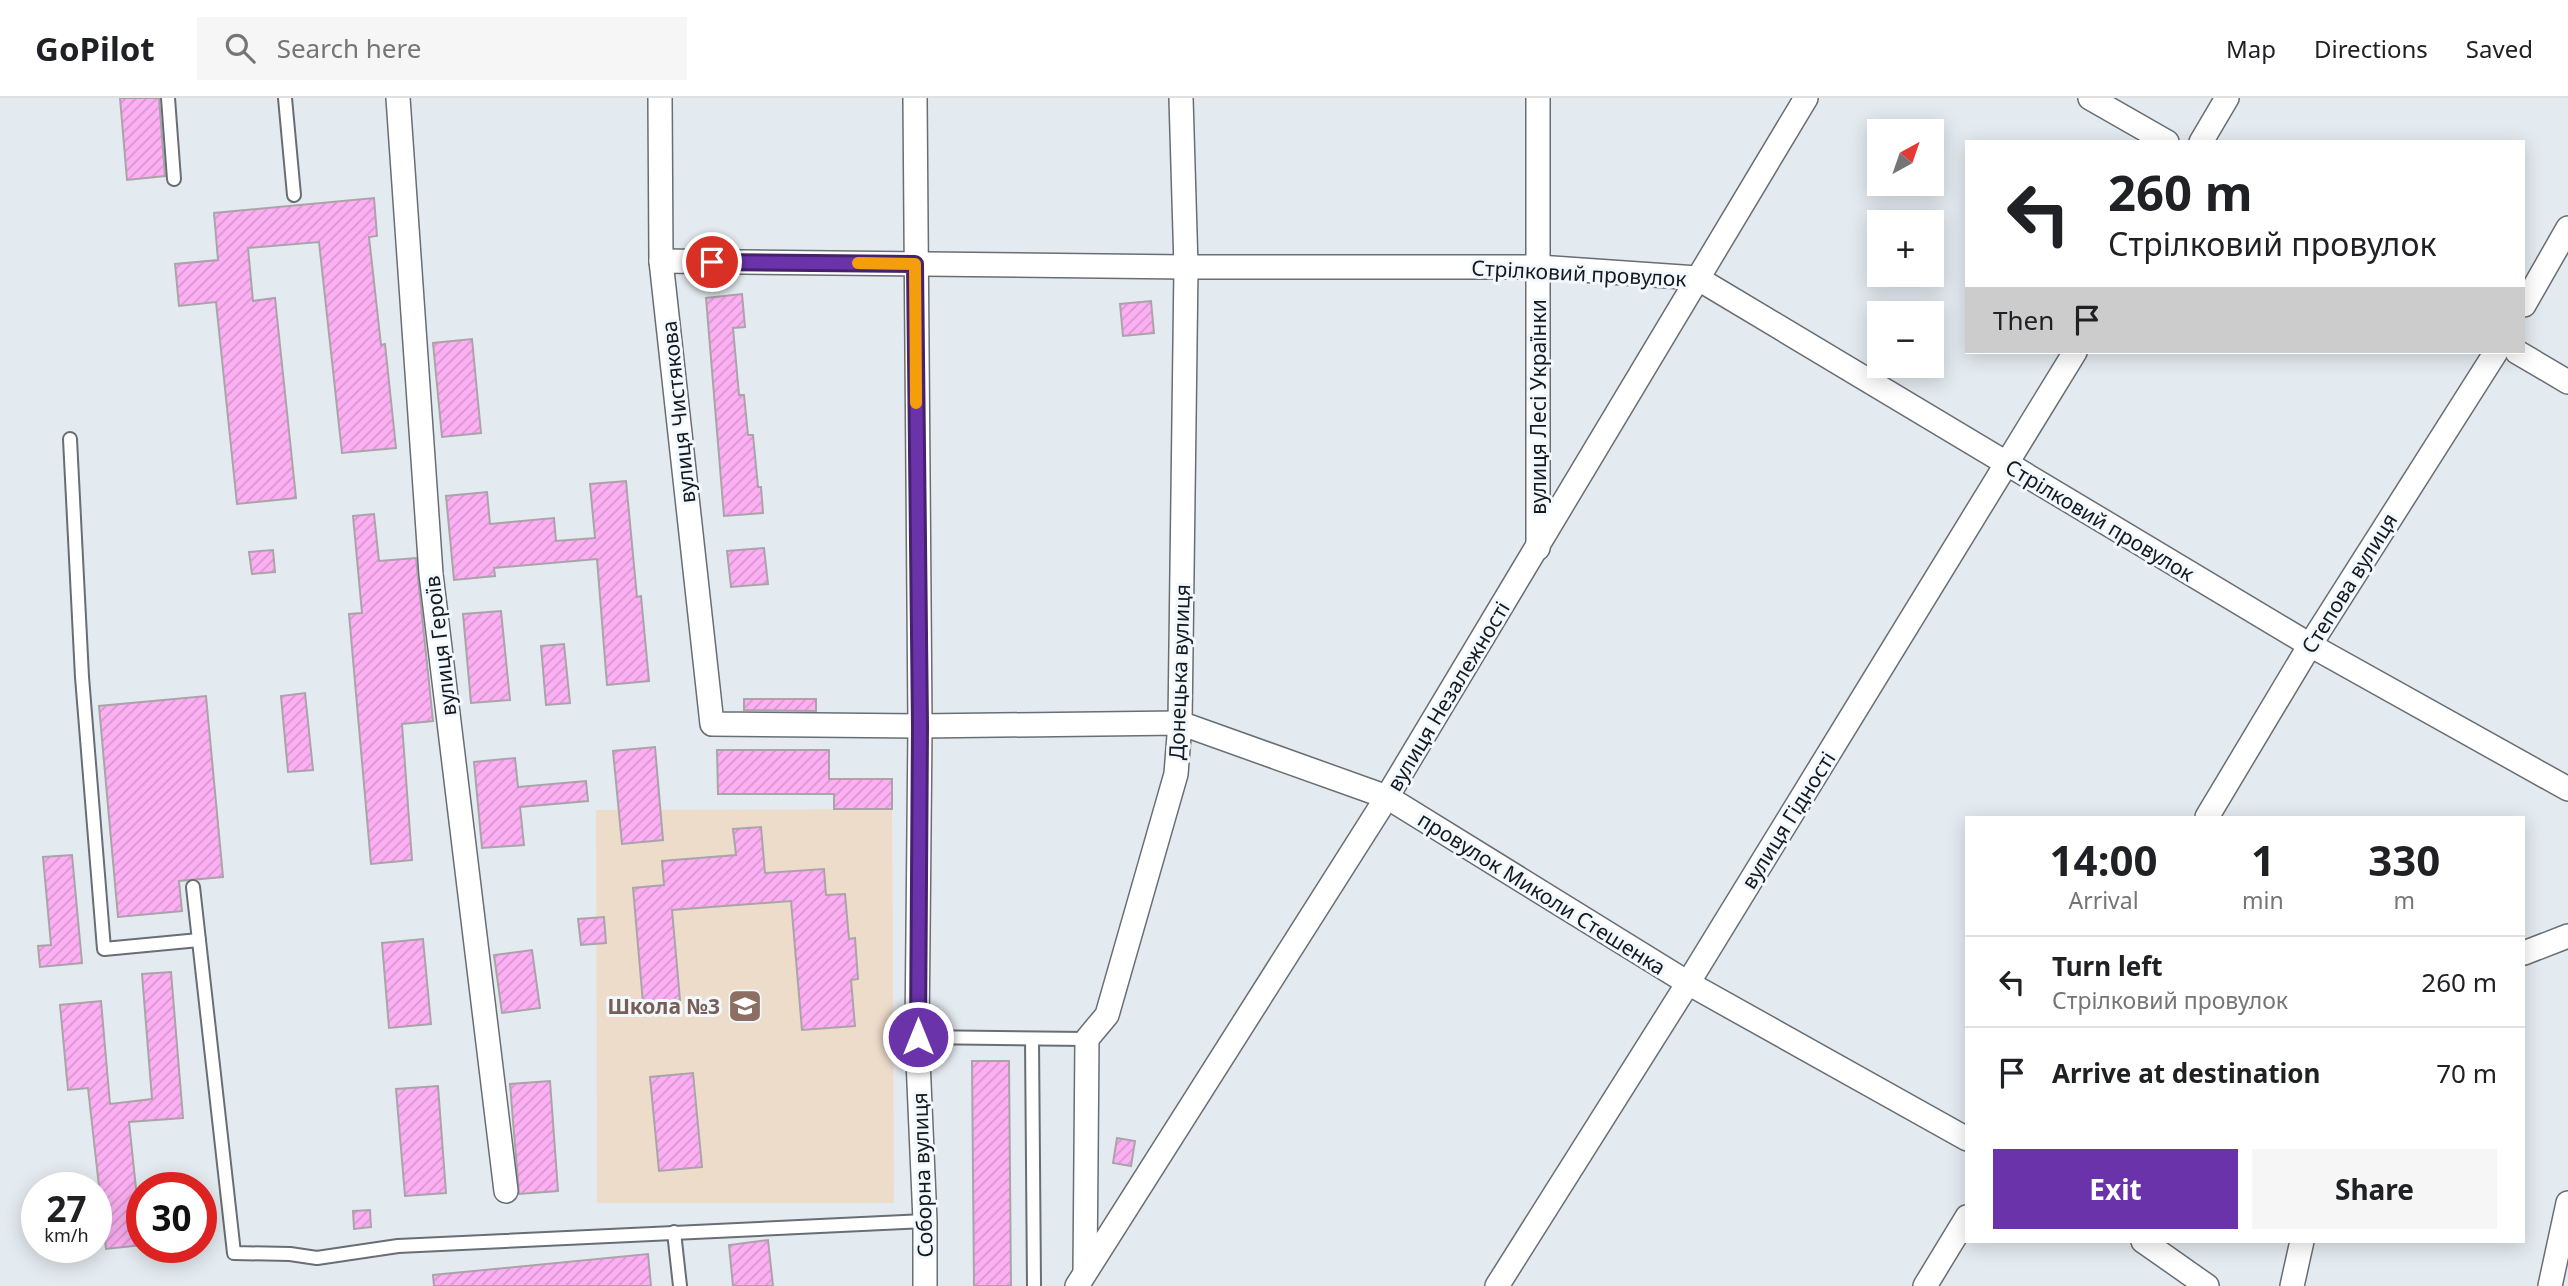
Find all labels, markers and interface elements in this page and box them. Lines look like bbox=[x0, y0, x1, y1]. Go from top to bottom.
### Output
search box bbox=[197, 17, 687, 80]
text: GoPilot bbox=[35, 26, 155, 71]
icon: search bbox=[221, 29, 259, 67]
text: Search here bbox=[277, 30, 421, 66]
text: Map bbox=[2226, 32, 2276, 65]
text: Directions bbox=[2314, 32, 2428, 65]
text: Saved bbox=[2466, 32, 2533, 65]
north arrow bbox=[1867, 119, 1944, 196]
map controls bbox=[1867, 119, 1944, 378]
text: 260 m bbox=[2108, 159, 2253, 225]
icon: left bbox=[1993, 168, 2084, 259]
button: + bbox=[1867, 210, 1944, 287]
text: Стрілковий провулок bbox=[2108, 222, 2436, 265]
pin bbox=[682, 232, 742, 292]
icon: arrive bbox=[693, 243, 731, 281]
street label: Стрілковий провулок bbox=[1471, 253, 1687, 293]
street label: вулиця Лесі Українки bbox=[1524, 299, 1552, 515]
button: − bbox=[1867, 301, 1944, 378]
icon: arrive bbox=[2068, 301, 2106, 339]
text: Then bbox=[1993, 302, 2054, 338]
street label: вулиця Чистякова bbox=[655, 319, 701, 505]
street label: Стрілковий провулок bbox=[2000, 453, 2200, 587]
street label: Степова вулиця bbox=[2295, 508, 2403, 658]
street label: вулиця Героїв bbox=[418, 574, 462, 718]
street label: Донецька вулиця bbox=[1162, 584, 1196, 760]
street label: вулиця Незалежності bbox=[1380, 596, 1516, 796]
street label: вулиця Гідності bbox=[1735, 746, 1841, 894]
street label: провулок Миколи Стешенка bbox=[1413, 805, 1671, 981]
text: 14:00 bbox=[2050, 831, 2157, 888]
text: 1 bbox=[2251, 831, 2275, 888]
text: 330 bbox=[2368, 831, 2440, 888]
text: Arrival bbox=[2068, 884, 2139, 916]
text: min bbox=[2242, 884, 2284, 916]
text: m bbox=[2394, 884, 2415, 916]
text: Turn left bbox=[2052, 948, 2163, 984]
icon: left bbox=[1993, 963, 2031, 1001]
text: 260 m bbox=[2421, 964, 2497, 1000]
text: Стрілковий провулок bbox=[2052, 984, 2288, 1016]
school or university icon: Школа №3 bbox=[726, 987, 764, 1025]
place label: Школа №3 bbox=[607, 992, 720, 1020]
position arrow bbox=[881, 1000, 955, 1074]
icon: arrive bbox=[1993, 1054, 2031, 1092]
text: Arrive at destination bbox=[2052, 1055, 2321, 1091]
text: 70 m bbox=[2436, 1055, 2497, 1091]
street label: Соборна вулиця bbox=[905, 1092, 939, 1258]
button: Exit bbox=[1993, 1149, 2238, 1229]
button: Share bbox=[2252, 1149, 2497, 1229]
speed limit sign: 30 bbox=[126, 1172, 217, 1263]
text: 27 bbox=[46, 1185, 87, 1232]
text: km/h bbox=[44, 1223, 89, 1247]

